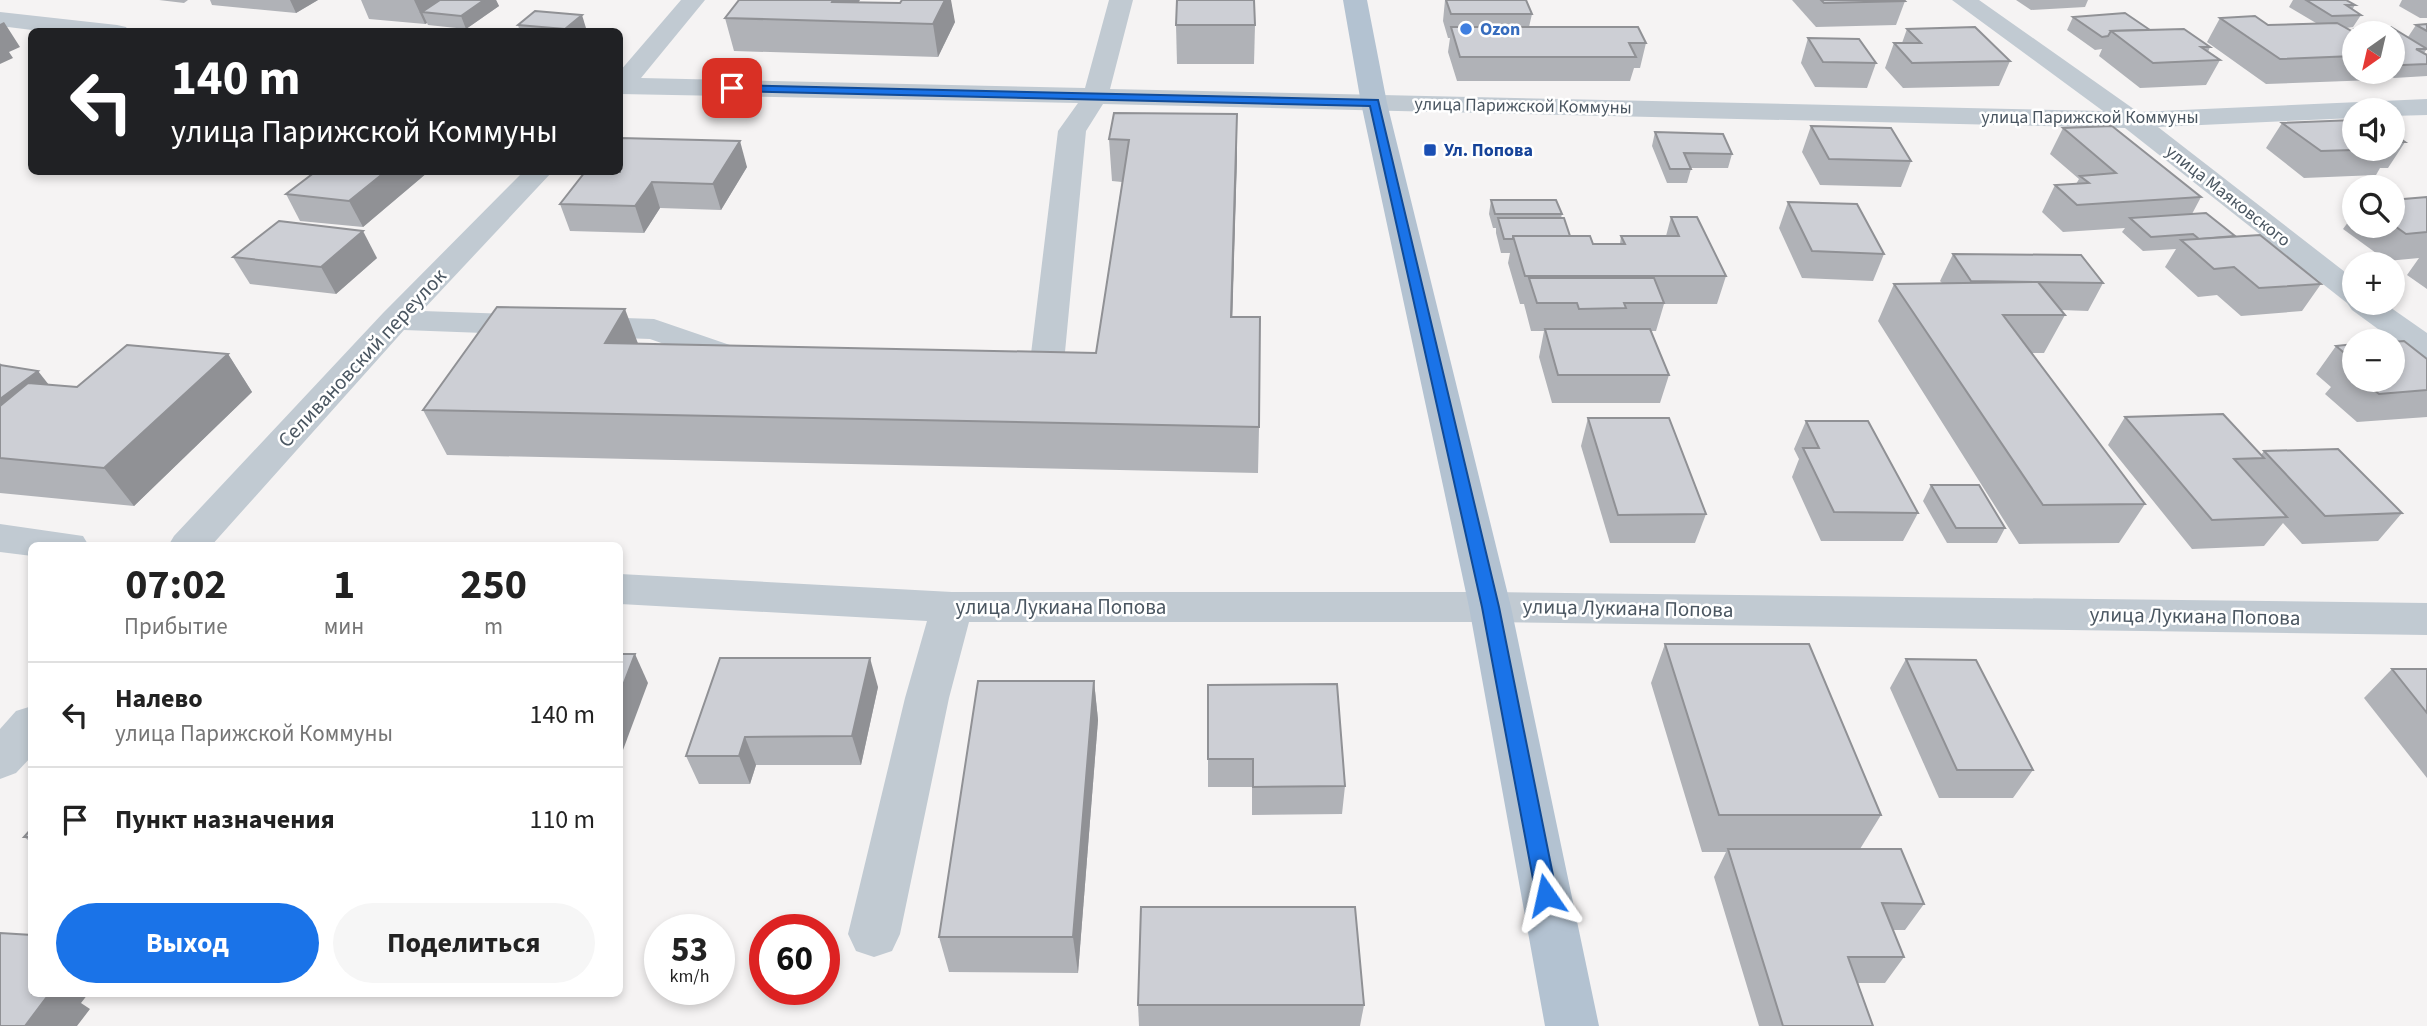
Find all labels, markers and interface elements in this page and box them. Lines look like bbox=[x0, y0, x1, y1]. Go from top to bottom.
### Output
place label: Ozon bbox=[1480, 17, 1520, 42]
marker: Ozon bbox=[1458, 21, 1474, 37]
north arrow bbox=[2342, 21, 2404, 84]
map controls bbox=[2342, 21, 2405, 392]
text: 140 m bbox=[171, 44, 300, 114]
icon: left bbox=[56, 56, 147, 147]
pin bbox=[702, 58, 762, 118]
icon: arrive bbox=[713, 69, 751, 107]
street label: улица Парижской Коммуны bbox=[1414, 92, 1632, 120]
button: sound bbox=[2342, 98, 2405, 161]
street label: улица Парижской Коммуны bbox=[1981, 105, 2199, 130]
text: улица Парижской Коммуны bbox=[171, 109, 558, 155]
place label: Ул. Попова bbox=[1444, 138, 1533, 163]
street label: улица Маяковского bbox=[2160, 139, 2296, 253]
marker: Ул. Попова bbox=[1422, 142, 1438, 158]
button: search bbox=[2342, 175, 2405, 238]
button: + bbox=[2342, 252, 2405, 315]
street label: Селивановский переулок bbox=[271, 261, 454, 454]
button: − bbox=[2342, 329, 2405, 392]
text: 07:02 bbox=[125, 555, 227, 615]
text: 1 bbox=[333, 555, 355, 615]
text: 250 bbox=[460, 555, 527, 615]
street label: улица Лукиана Попова bbox=[1522, 591, 1734, 625]
street label: улица Лукиана Попова bbox=[956, 592, 1166, 622]
street label: улица Лукиана Попова bbox=[2089, 599, 2301, 633]
text: Прибытие bbox=[124, 610, 228, 643]
text: мин bbox=[324, 610, 364, 643]
text: m bbox=[484, 610, 503, 643]
text: Налево bbox=[115, 680, 203, 717]
icon: left bbox=[56, 696, 94, 734]
text: 140 m bbox=[529, 696, 595, 733]
text: улица Парижской Коммуны bbox=[115, 717, 393, 750]
icon: arrive bbox=[56, 801, 94, 839]
text: Пункт назначения bbox=[115, 801, 335, 838]
text: 110 m bbox=[529, 801, 595, 838]
position arrow bbox=[1509, 858, 1583, 932]
button: Выход bbox=[56, 903, 319, 983]
button: Поделиться bbox=[333, 903, 595, 983]
speed limit sign: 60 bbox=[749, 914, 840, 1005]
text: 53 bbox=[671, 925, 708, 975]
text: km/h bbox=[670, 964, 709, 989]

